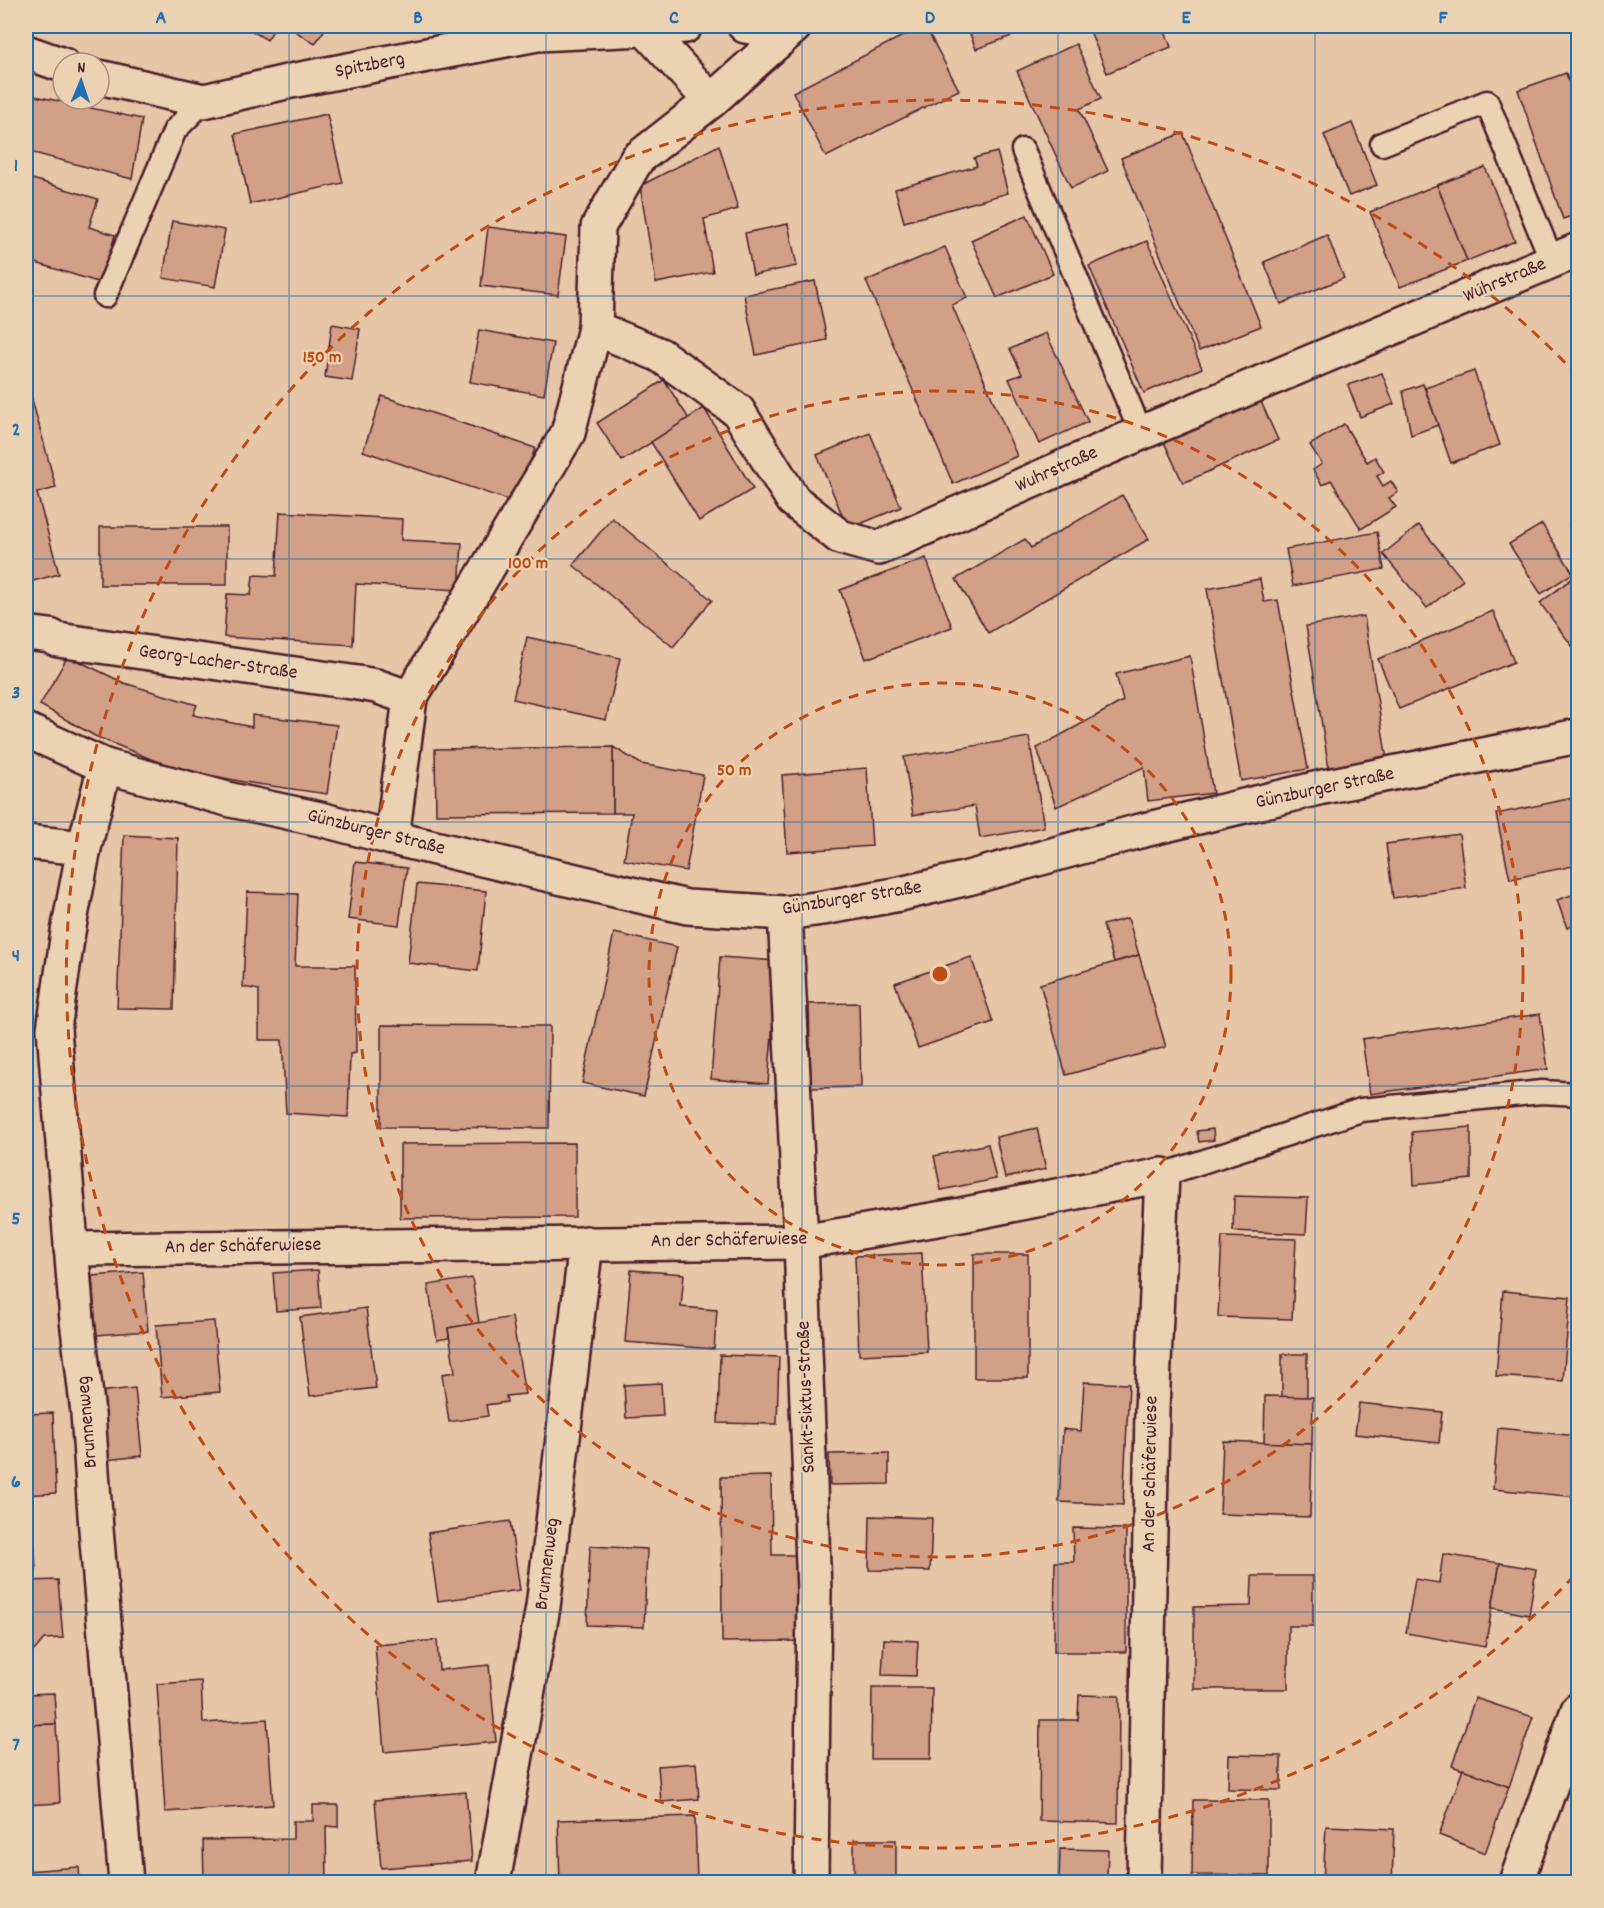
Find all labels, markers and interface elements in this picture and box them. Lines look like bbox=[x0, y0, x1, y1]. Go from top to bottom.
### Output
text: A bbox=[156, 5, 167, 33]
text: B bbox=[413, 5, 423, 33]
text: C bbox=[669, 5, 679, 33]
text: D bbox=[925, 5, 936, 33]
text: E bbox=[1181, 5, 1191, 33]
text: F bbox=[1439, 5, 1449, 33]
street label: Spitzberg bbox=[333, 46, 407, 86]
north arrow bbox=[51, 51, 111, 111]
text: N bbox=[77, 57, 86, 80]
text: 1 bbox=[14, 153, 18, 181]
street label: Wuhrstraße bbox=[1459, 251, 1551, 311]
text: 150 m bbox=[303, 346, 341, 371]
text: 2 bbox=[12, 417, 20, 445]
street label: Wuhrstraße bbox=[1011, 439, 1103, 501]
text: 100 m bbox=[508, 552, 548, 577]
street label: Georg-Lacher-Straße bbox=[137, 638, 299, 688]
text: 3 bbox=[12, 680, 20, 708]
text: 50 m bbox=[717, 759, 751, 784]
street label: Günzburger Straße bbox=[1253, 761, 1397, 817]
street label: Günzburger Straße bbox=[304, 802, 448, 864]
street label: Günzburger Straße bbox=[780, 874, 924, 924]
text: 4 bbox=[12, 943, 20, 971]
centre of rings bbox=[930, 964, 950, 984]
text: 5 bbox=[11, 1206, 21, 1234]
street label: An der Schäferwiese bbox=[650, 1226, 808, 1256]
street label: An der Schäferwiese bbox=[164, 1232, 322, 1262]
street label: Sankt-Sixtus-Straße bbox=[790, 1320, 824, 1474]
street label: Brunnenweg bbox=[70, 1375, 106, 1469]
street label: An der Schäferwiese bbox=[1136, 1395, 1166, 1553]
text: 6 bbox=[11, 1469, 21, 1497]
street label: Brunnenweg bbox=[528, 1516, 568, 1612]
text: 7 bbox=[12, 1732, 20, 1760]

